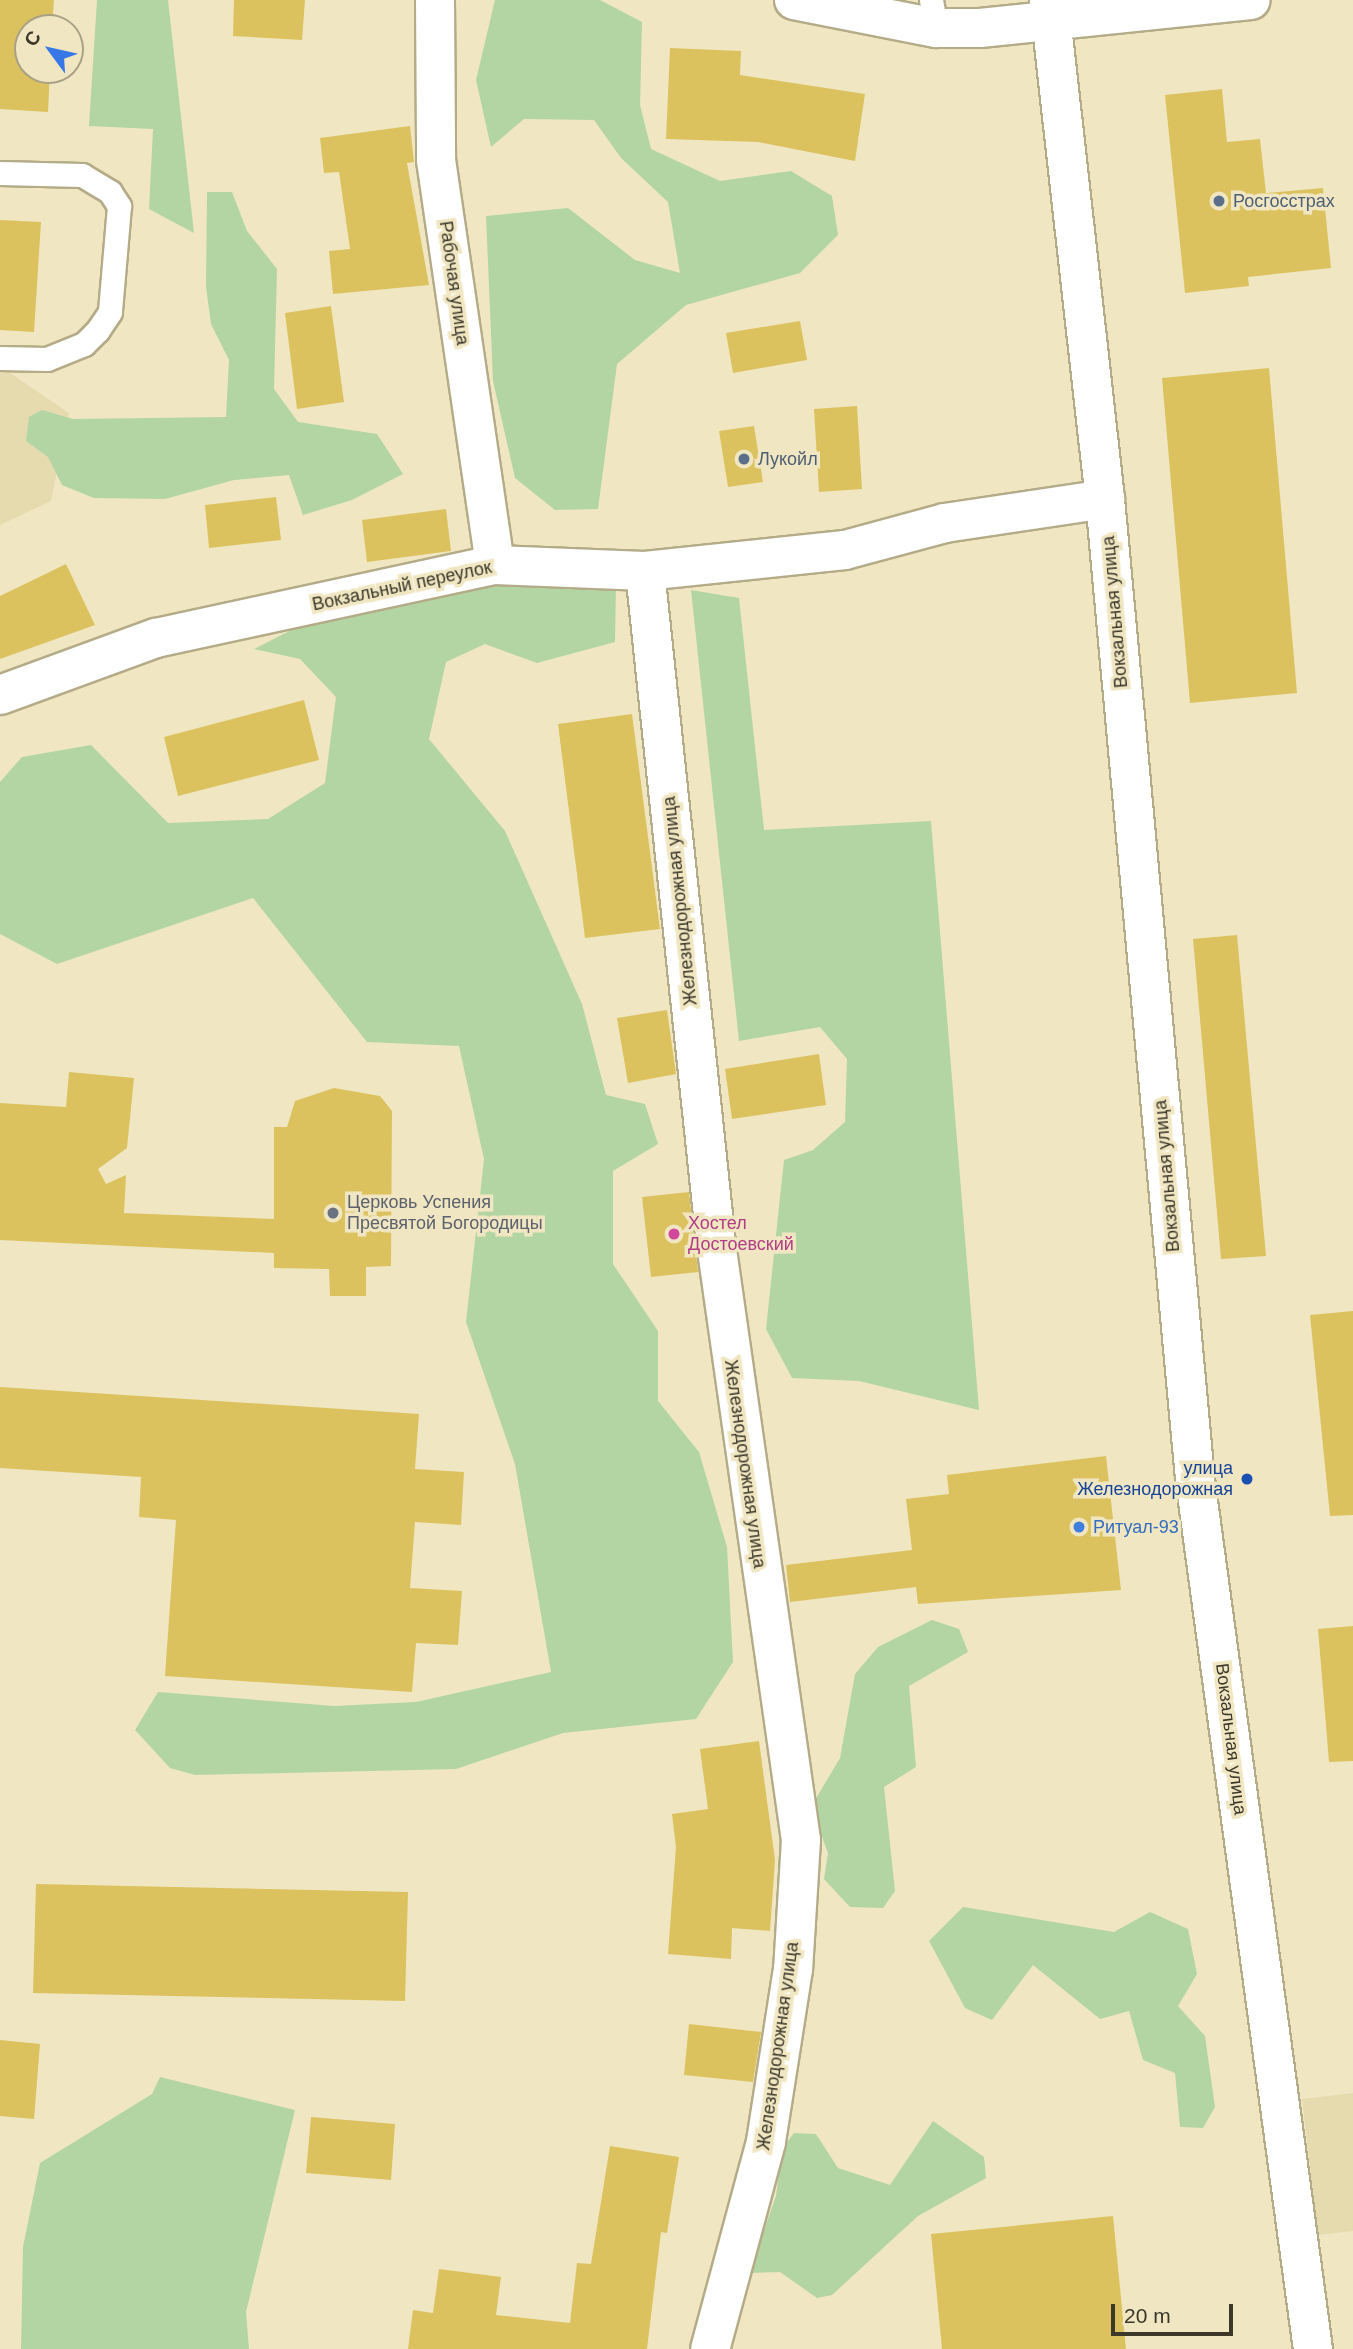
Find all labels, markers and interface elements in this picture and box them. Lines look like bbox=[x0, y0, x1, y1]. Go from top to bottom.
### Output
north arrow bbox=[14, 14, 84, 84]
text: С bbox=[20, 27, 45, 50]
place label: Росгосстрах bbox=[1233, 190, 1335, 212]
marker: Росгосстрах bbox=[1211, 193, 1227, 209]
street label: Рабочая улица bbox=[435, 220, 473, 346]
place label: Лукойл bbox=[758, 448, 818, 470]
marker: Лукойл bbox=[736, 451, 752, 467]
street label: Вокзальная улица bbox=[1098, 535, 1132, 689]
street label: Вокзальный переулок bbox=[310, 556, 494, 616]
street label: Железнодорожная улица bbox=[658, 795, 702, 1007]
street label: Вокзальная улица bbox=[1150, 1099, 1184, 1253]
place label: Церковь Успения Пресвятой Богородицы bbox=[347, 1192, 543, 1234]
marker: Церковь Успения Пресвятой Богородицы bbox=[325, 1205, 341, 1221]
place label: Хостел Достоевский bbox=[688, 1213, 794, 1256]
marker: Хостел Достоевский bbox=[666, 1226, 682, 1242]
street label: Железнодорожная улица bbox=[720, 1358, 770, 1570]
place label: улица Железнодорожная bbox=[1077, 1458, 1233, 1500]
marker: улица Железнодорожная bbox=[1239, 1471, 1255, 1487]
place label: Ритуал-93 bbox=[1093, 1516, 1179, 1538]
marker: Ритуал-93 bbox=[1071, 1519, 1087, 1535]
street label: Вокзальная улица bbox=[1211, 1662, 1251, 1816]
street label: Железнодорожная улица bbox=[753, 1940, 803, 2152]
scale bar bbox=[1115, 2290, 1238, 2334]
text: 20 m bbox=[1124, 2304, 1171, 2327]

